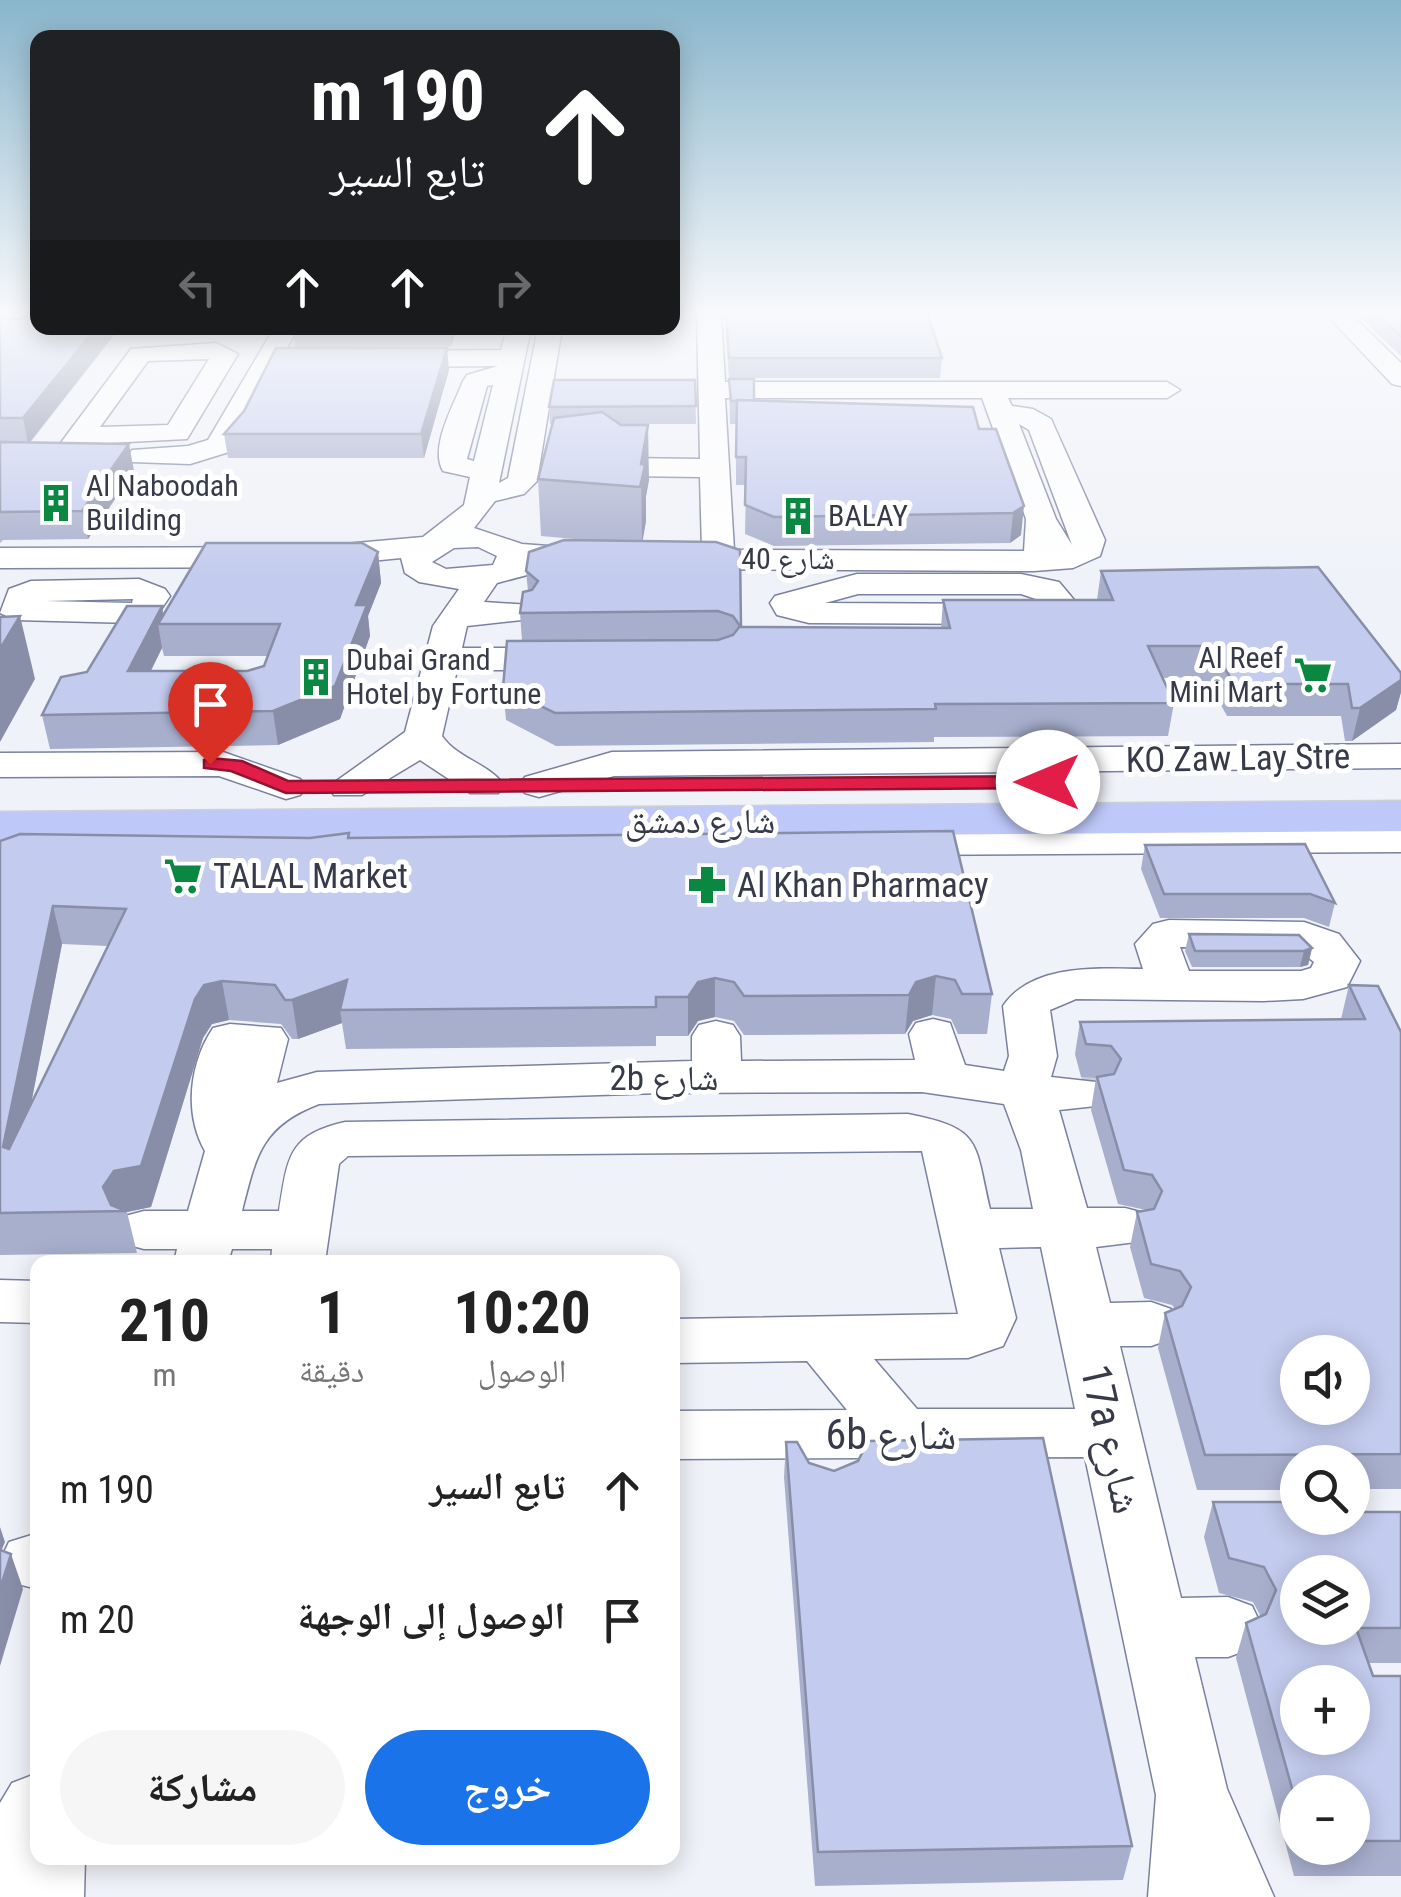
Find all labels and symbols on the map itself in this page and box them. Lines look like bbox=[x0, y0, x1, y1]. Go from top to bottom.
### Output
place label: Al Naboodah Building bbox=[86, 468, 239, 537]
building icon: Al Naboodah Building bbox=[35, 482, 77, 524]
building icon: BALAY bbox=[777, 495, 819, 537]
place label: BALAY bbox=[828, 498, 908, 533]
street label: شارع 40 bbox=[741, 541, 835, 578]
place label: Al Reef Mini Mart bbox=[1169, 640, 1284, 709]
place label: Dubai Grand Hotel by Fortune bbox=[346, 642, 541, 711]
supermarket icon: Al Reef Mini Mart bbox=[1292, 654, 1334, 696]
building icon: Dubai Grand Hotel by Fortune bbox=[295, 656, 337, 698]
pin bbox=[168, 662, 253, 765]
position arrow bbox=[996, 730, 1100, 834]
street label: KO Zaw Lay Stre bbox=[1125, 736, 1351, 781]
street label: شارع دمشق bbox=[625, 801, 775, 843]
supermarket icon: TALAL Market bbox=[162, 855, 204, 897]
place label: TALAL Market bbox=[213, 856, 408, 897]
pharmacy icon: Al Khan Pharmacy bbox=[686, 864, 728, 906]
place label: Al Khan Pharmacy bbox=[737, 865, 989, 906]
street label: 2b شارع bbox=[609, 1058, 719, 1100]
street label: 17a شارع bbox=[1069, 1360, 1152, 1519]
street label: 6b شارع bbox=[826, 1410, 956, 1461]

